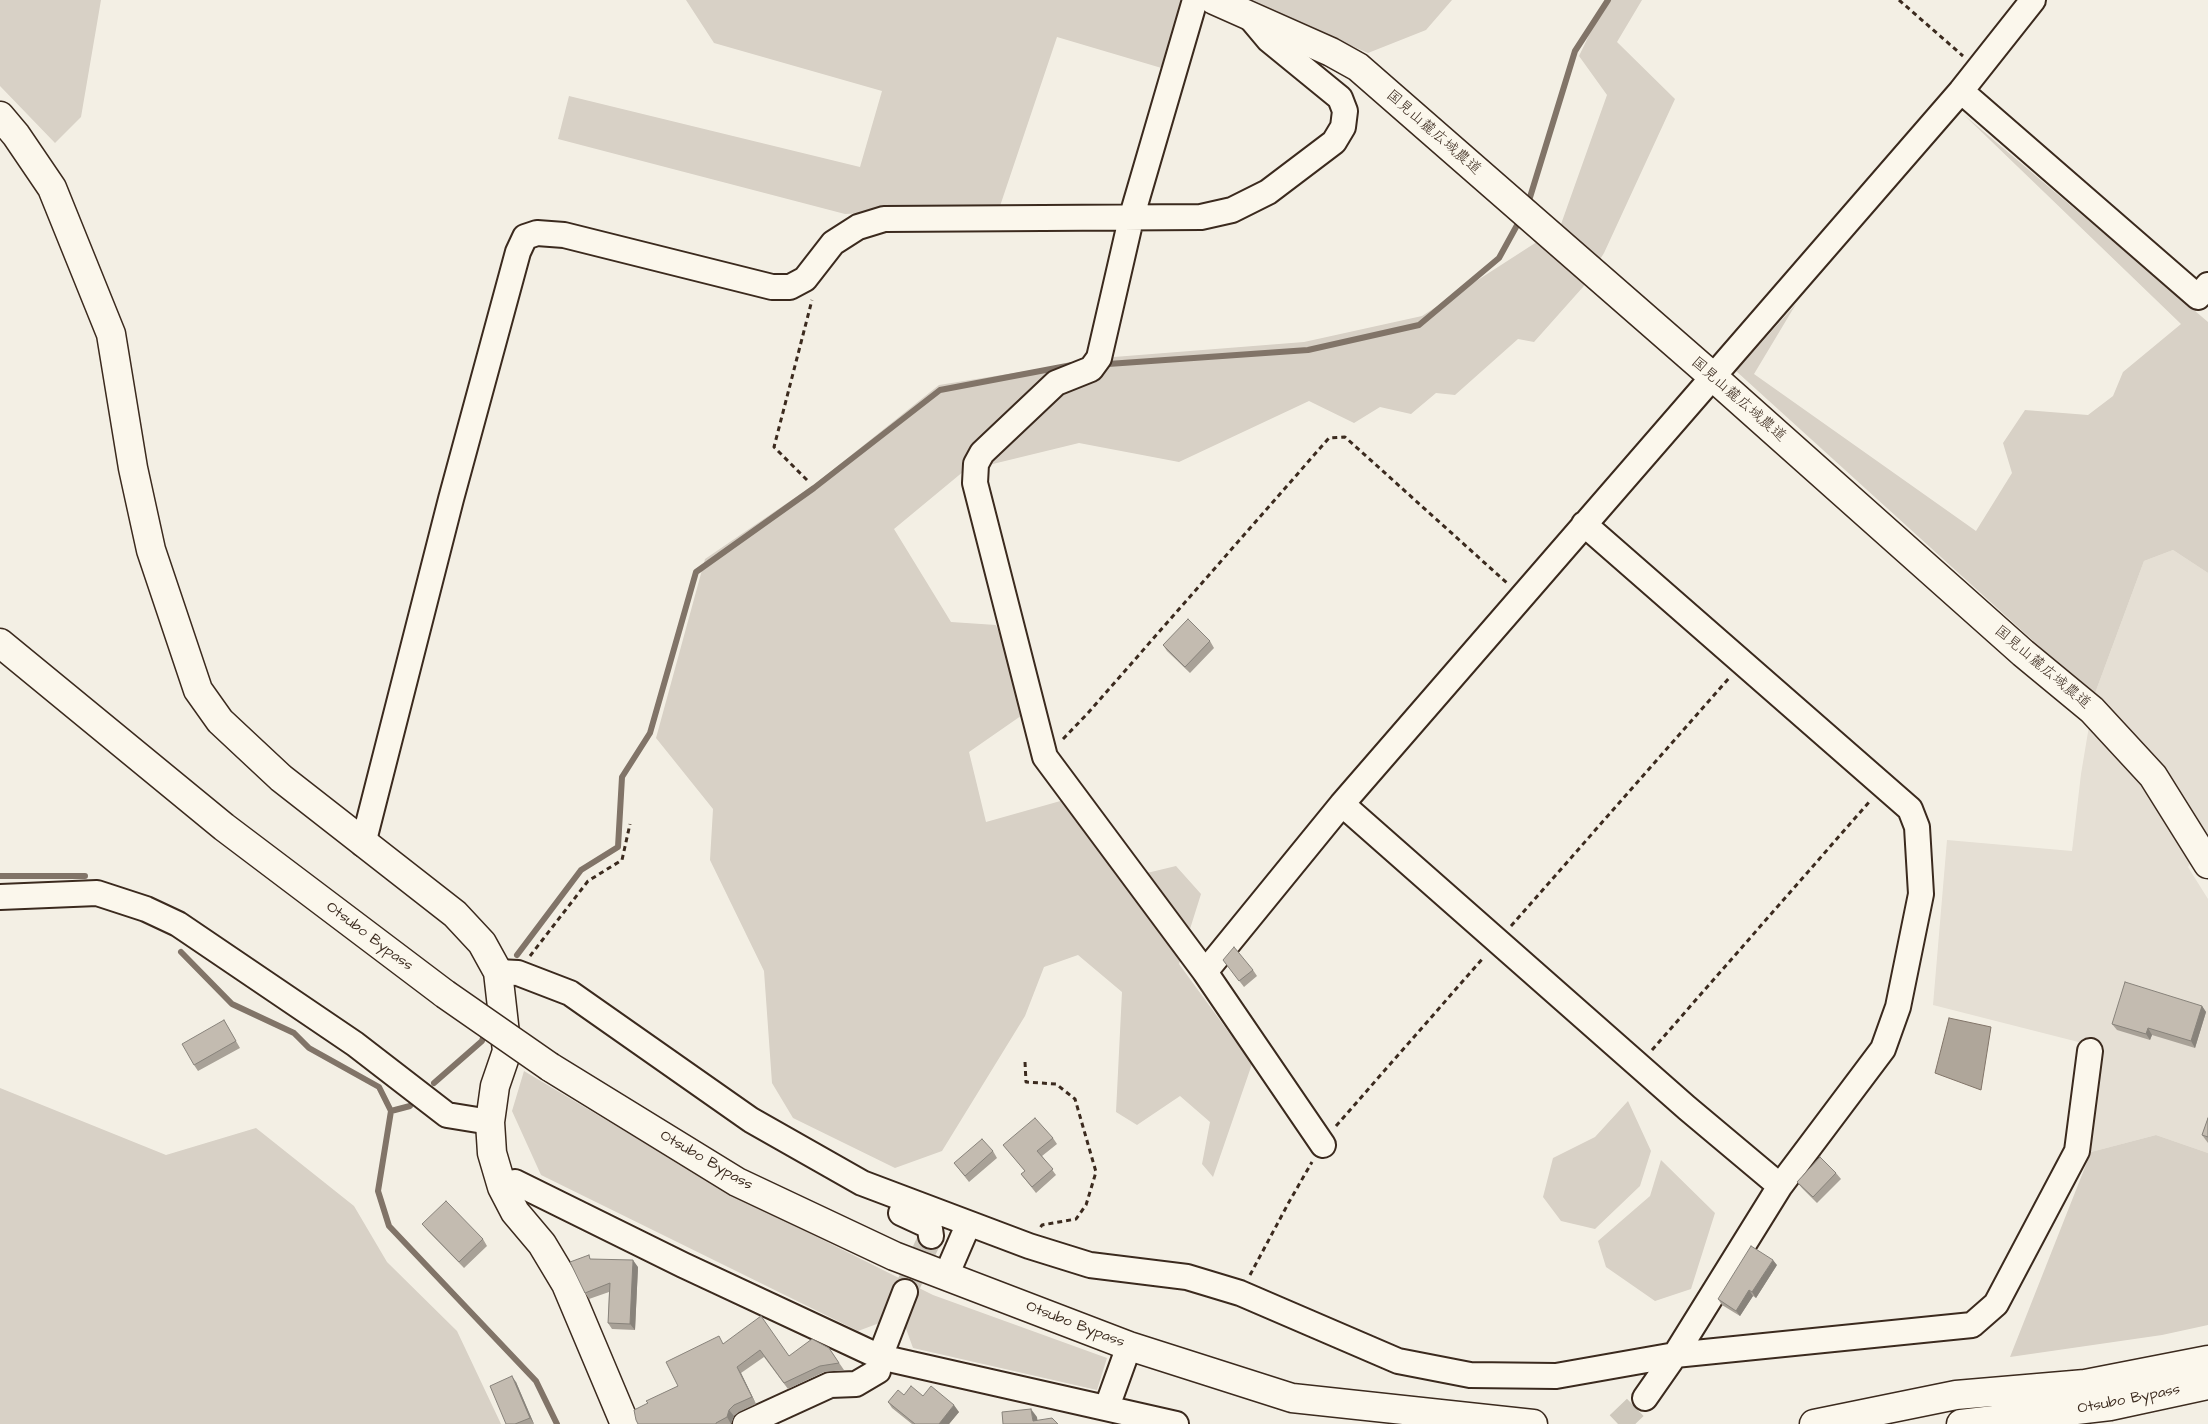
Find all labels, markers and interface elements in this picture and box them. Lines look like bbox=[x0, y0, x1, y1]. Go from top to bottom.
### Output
street label: 国見山麓広域農道 bbox=[1382, 87, 1484, 179]
street label: 国見山麓広域農道 bbox=[1687, 354, 1789, 446]
street label: 国見山麓広域農道 bbox=[1990, 623, 2094, 713]
street label: Otsubo Bypass bbox=[322, 898, 416, 976]
street label: Otsubo Bypass bbox=[656, 1127, 756, 1195]
street label: Otsubo Bypass bbox=[1023, 1298, 1127, 1352]
street label: Otsubo Bypass bbox=[2076, 1381, 2182, 1419]

